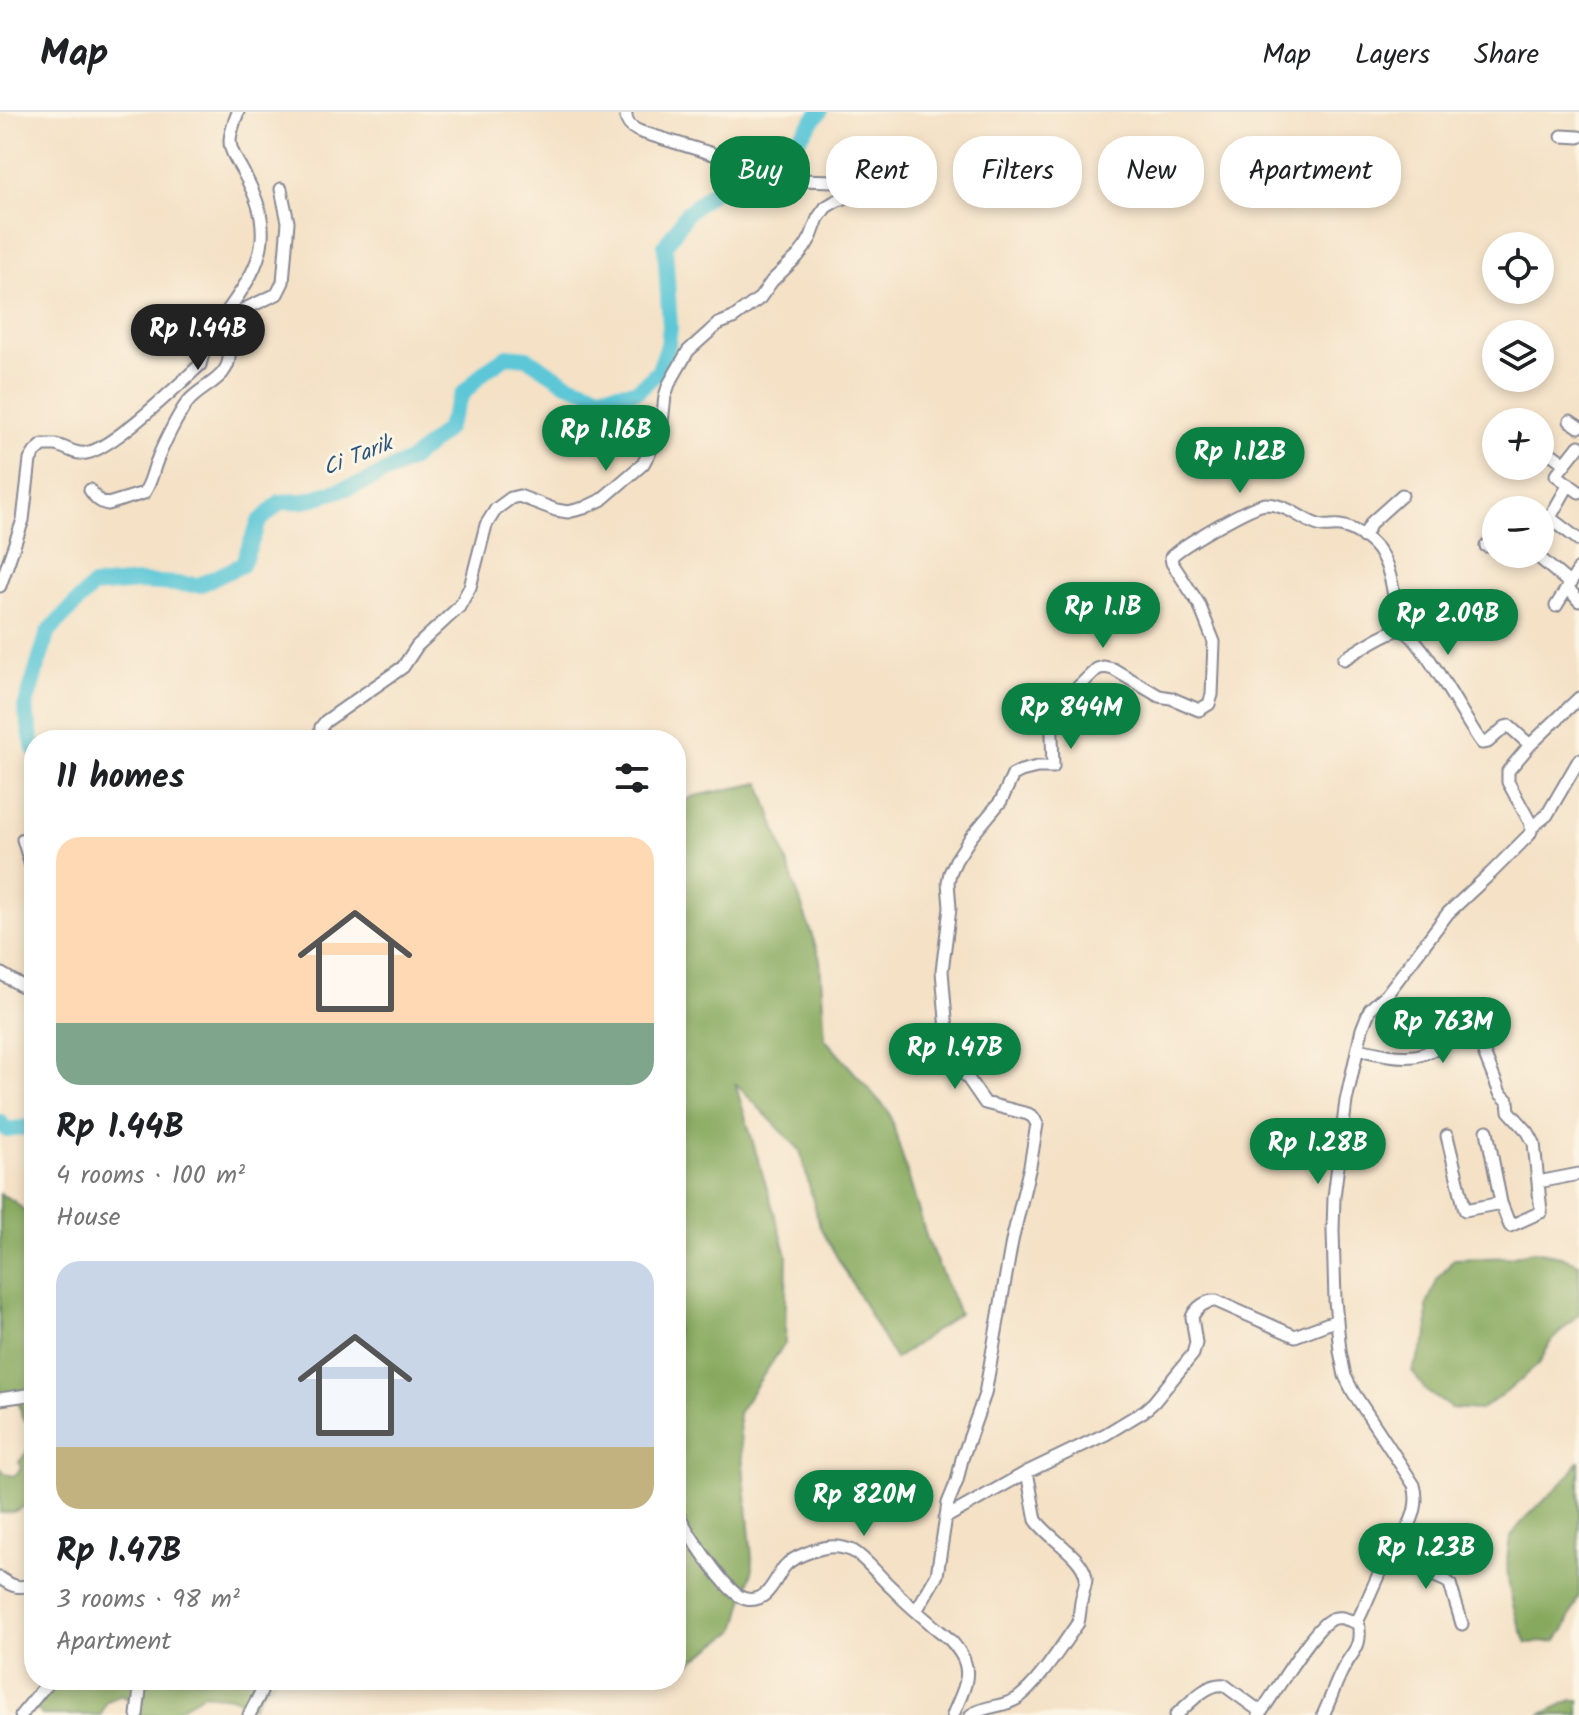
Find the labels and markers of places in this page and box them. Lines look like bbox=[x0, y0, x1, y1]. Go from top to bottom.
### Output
pin: Rp 1.44B bbox=[115, 304, 281, 372]
pin: Rp 1.16B bbox=[523, 405, 689, 473]
pin: Rp 1.12B bbox=[1157, 427, 1323, 495]
pin: Rp 1.1B bbox=[1029, 582, 1177, 650]
pin: Rp 2.09B bbox=[1365, 589, 1531, 657]
pin: Rp 844M bbox=[997, 683, 1145, 751]
pin: Rp 763M bbox=[1369, 997, 1517, 1065]
pin: Rp 1.47B bbox=[872, 1023, 1038, 1091]
pin: Rp 1.28B bbox=[1235, 1118, 1401, 1186]
pin: Rp 820M bbox=[790, 1470, 938, 1538]
pin: Rp 1.23B bbox=[1343, 1523, 1509, 1591]

